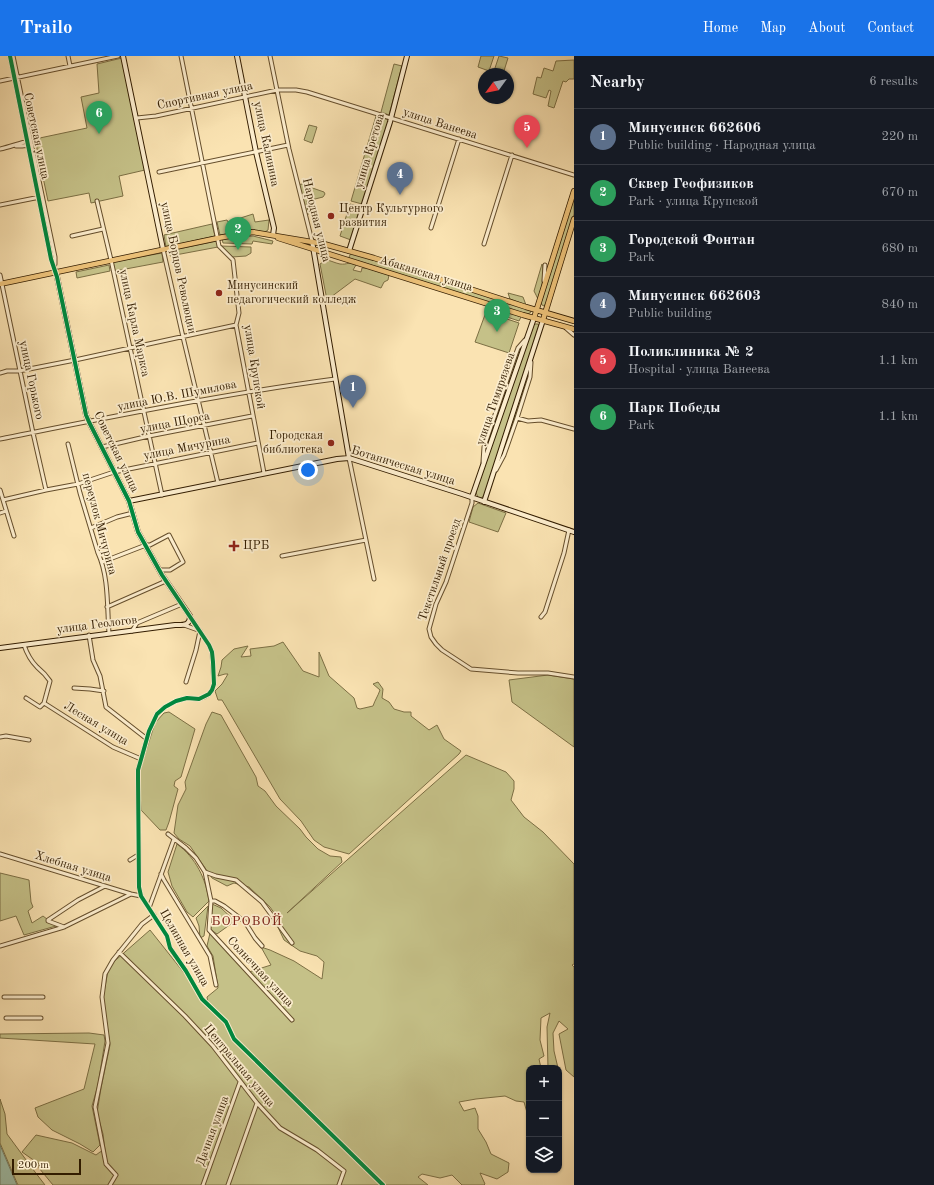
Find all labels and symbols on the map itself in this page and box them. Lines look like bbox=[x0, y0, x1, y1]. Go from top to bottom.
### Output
north arrow bbox=[478, 68, 514, 104]
street label: Спортивная улица bbox=[156, 80, 254, 112]
street label: Советская улица bbox=[21, 92, 51, 181]
street label: улица Калинина bbox=[251, 100, 281, 188]
pin: 6 bbox=[86, 101, 112, 134]
street label: улица Ванеева bbox=[401, 106, 479, 142]
street label: улица Кретова bbox=[353, 112, 387, 190]
pin: 5 bbox=[514, 115, 540, 148]
pin: 4 bbox=[387, 162, 413, 195]
street label: Народная улица bbox=[300, 177, 332, 263]
street label: улица Борцов Революции bbox=[158, 201, 198, 335]
place label: Центр Культурного развития bbox=[339, 203, 443, 229]
marker: Центр Культурного развития bbox=[326, 211, 336, 221]
pin: 2 bbox=[225, 217, 251, 250]
street label: Абаканская улица bbox=[378, 254, 474, 294]
street label: улица Карла Маркса bbox=[117, 268, 151, 378]
place label: Минусинский педагогический колледж bbox=[227, 280, 357, 306]
marker: Минусинский педагогический колледж bbox=[214, 288, 224, 298]
pin: 3 bbox=[484, 299, 510, 332]
street label: улица Крупской bbox=[241, 324, 267, 410]
street label: улица Горького bbox=[17, 339, 45, 421]
street label: улица Тимирязева bbox=[474, 351, 518, 447]
pin: 1 bbox=[340, 375, 366, 408]
street label: улица Ю.В. Шумилова bbox=[116, 379, 238, 413]
street label: Советская улица bbox=[91, 410, 141, 494]
street label: улица Щорса bbox=[139, 410, 211, 436]
place label: Городская библиотека bbox=[263, 430, 323, 456]
street label: улица Мичурина bbox=[143, 434, 231, 462]
marker: Городская библиотека bbox=[326, 438, 336, 448]
street label: Ботаническая улица bbox=[350, 444, 456, 488]
your location bbox=[298, 460, 318, 480]
street label: переулок Мичурина bbox=[80, 472, 118, 576]
street label: Текстильный проезд bbox=[417, 517, 463, 623]
marker: ЦРБ bbox=[228, 540, 240, 552]
place label: ЦРБ bbox=[243, 540, 269, 552]
street label: улица Геологов bbox=[56, 614, 138, 636]
street label: Лесная улица bbox=[62, 700, 130, 748]
street label: Хлебная улица bbox=[33, 850, 113, 884]
street label: Целинная улица bbox=[157, 907, 211, 989]
district label: БОРОВОЙ bbox=[211, 913, 283, 928]
street label: Солнечная улица bbox=[225, 935, 295, 1009]
street label: Центральная улица bbox=[201, 1023, 277, 1109]
street label: Дачная улица bbox=[195, 1094, 231, 1168]
scale bar bbox=[12, 1157, 81, 1176]

